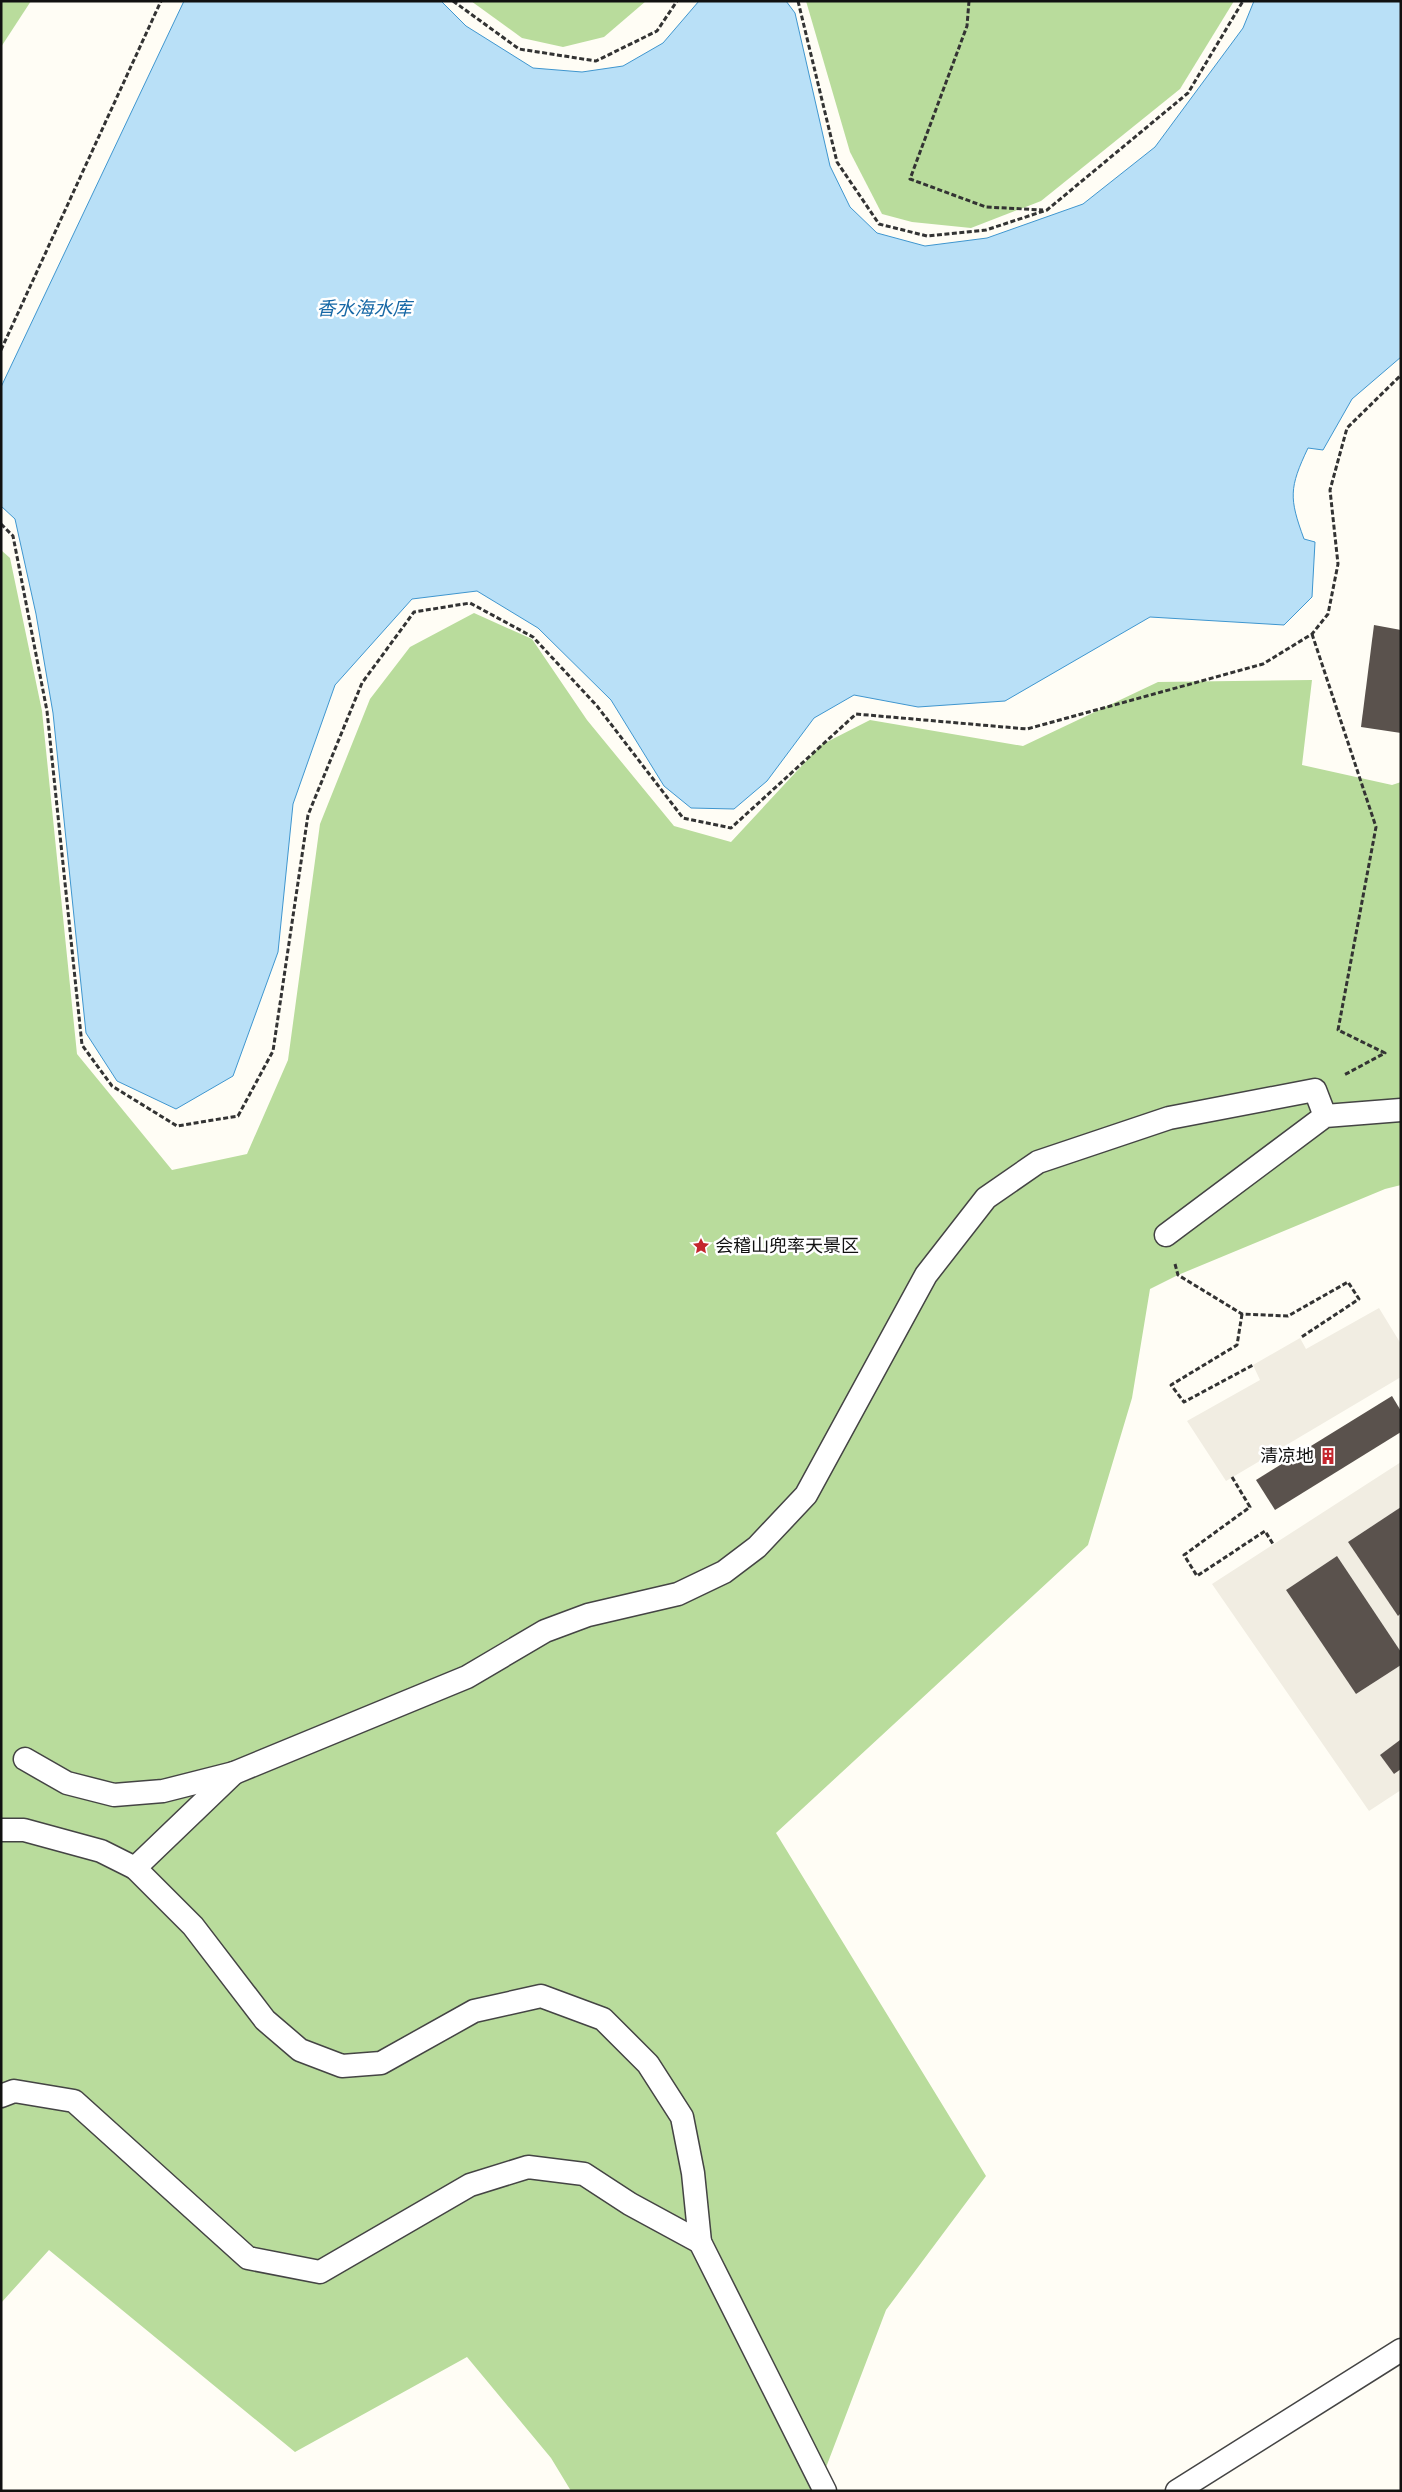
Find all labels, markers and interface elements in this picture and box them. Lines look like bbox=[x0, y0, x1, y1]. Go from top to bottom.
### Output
water label: 香水海水库 bbox=[316, 297, 414, 320]
place label: 会稽山兜率天景区 bbox=[715, 1235, 859, 1257]
place icon: 会稽山兜率天景区 bbox=[691, 1236, 711, 1256]
place label: 清凉地 bbox=[1260, 1445, 1314, 1467]
building icon: 清凉地 bbox=[1318, 1446, 1338, 1466]

